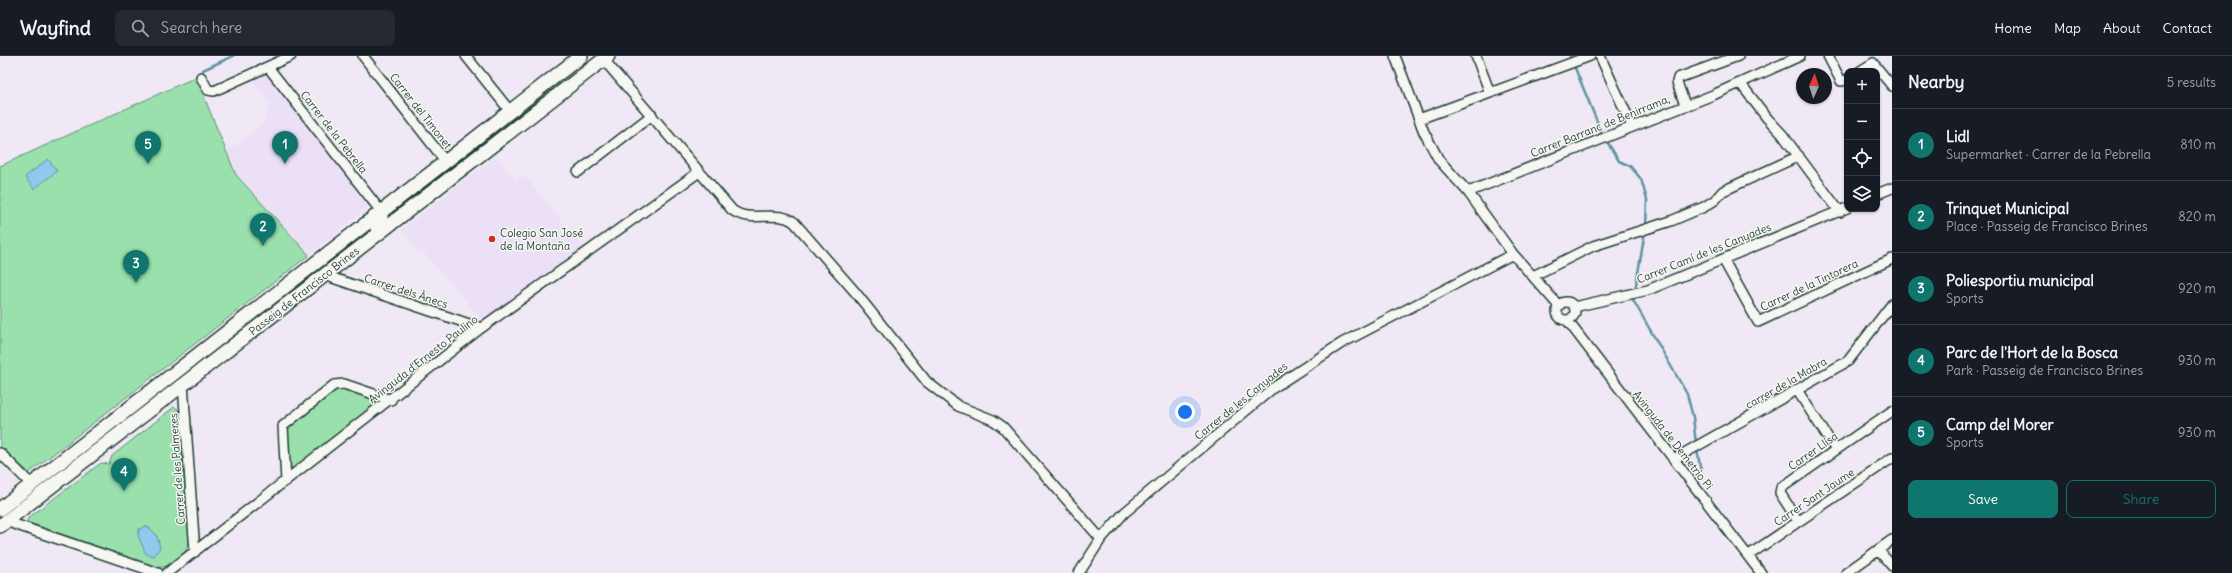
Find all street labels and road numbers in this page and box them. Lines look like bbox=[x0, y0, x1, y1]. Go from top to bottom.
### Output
street label: Carrer del Timonet bbox=[387, 70, 455, 152]
street label: Carrer de la Pebrella bbox=[297, 88, 371, 176]
street label: Carrer Barranc de Benirrama, bbox=[1528, 92, 1672, 160]
street label: Carrer Camí de les Canyades bbox=[1635, 220, 1773, 286]
street label: Passeig de Francisco Brines bbox=[246, 244, 362, 338]
street label: Carrer de la Tintorera bbox=[1758, 256, 1860, 314]
street label: Carrer dels Ànecs bbox=[362, 270, 450, 311]
street label: Avinguda d'Ernesto Paulino bbox=[366, 312, 480, 406]
street label: carrer de la Mabra bbox=[1743, 354, 1829, 412]
street label: Carrer de les Canyades bbox=[1192, 359, 1290, 443]
street label: Avinguda de Demetrio Pi bbox=[1630, 388, 1716, 492]
street label: Carrer de les Palmeres bbox=[166, 413, 188, 525]
street label: Carrer Llisa bbox=[1786, 429, 1840, 473]
street label: Carrer Sant Jaume bbox=[1771, 465, 1857, 529]

